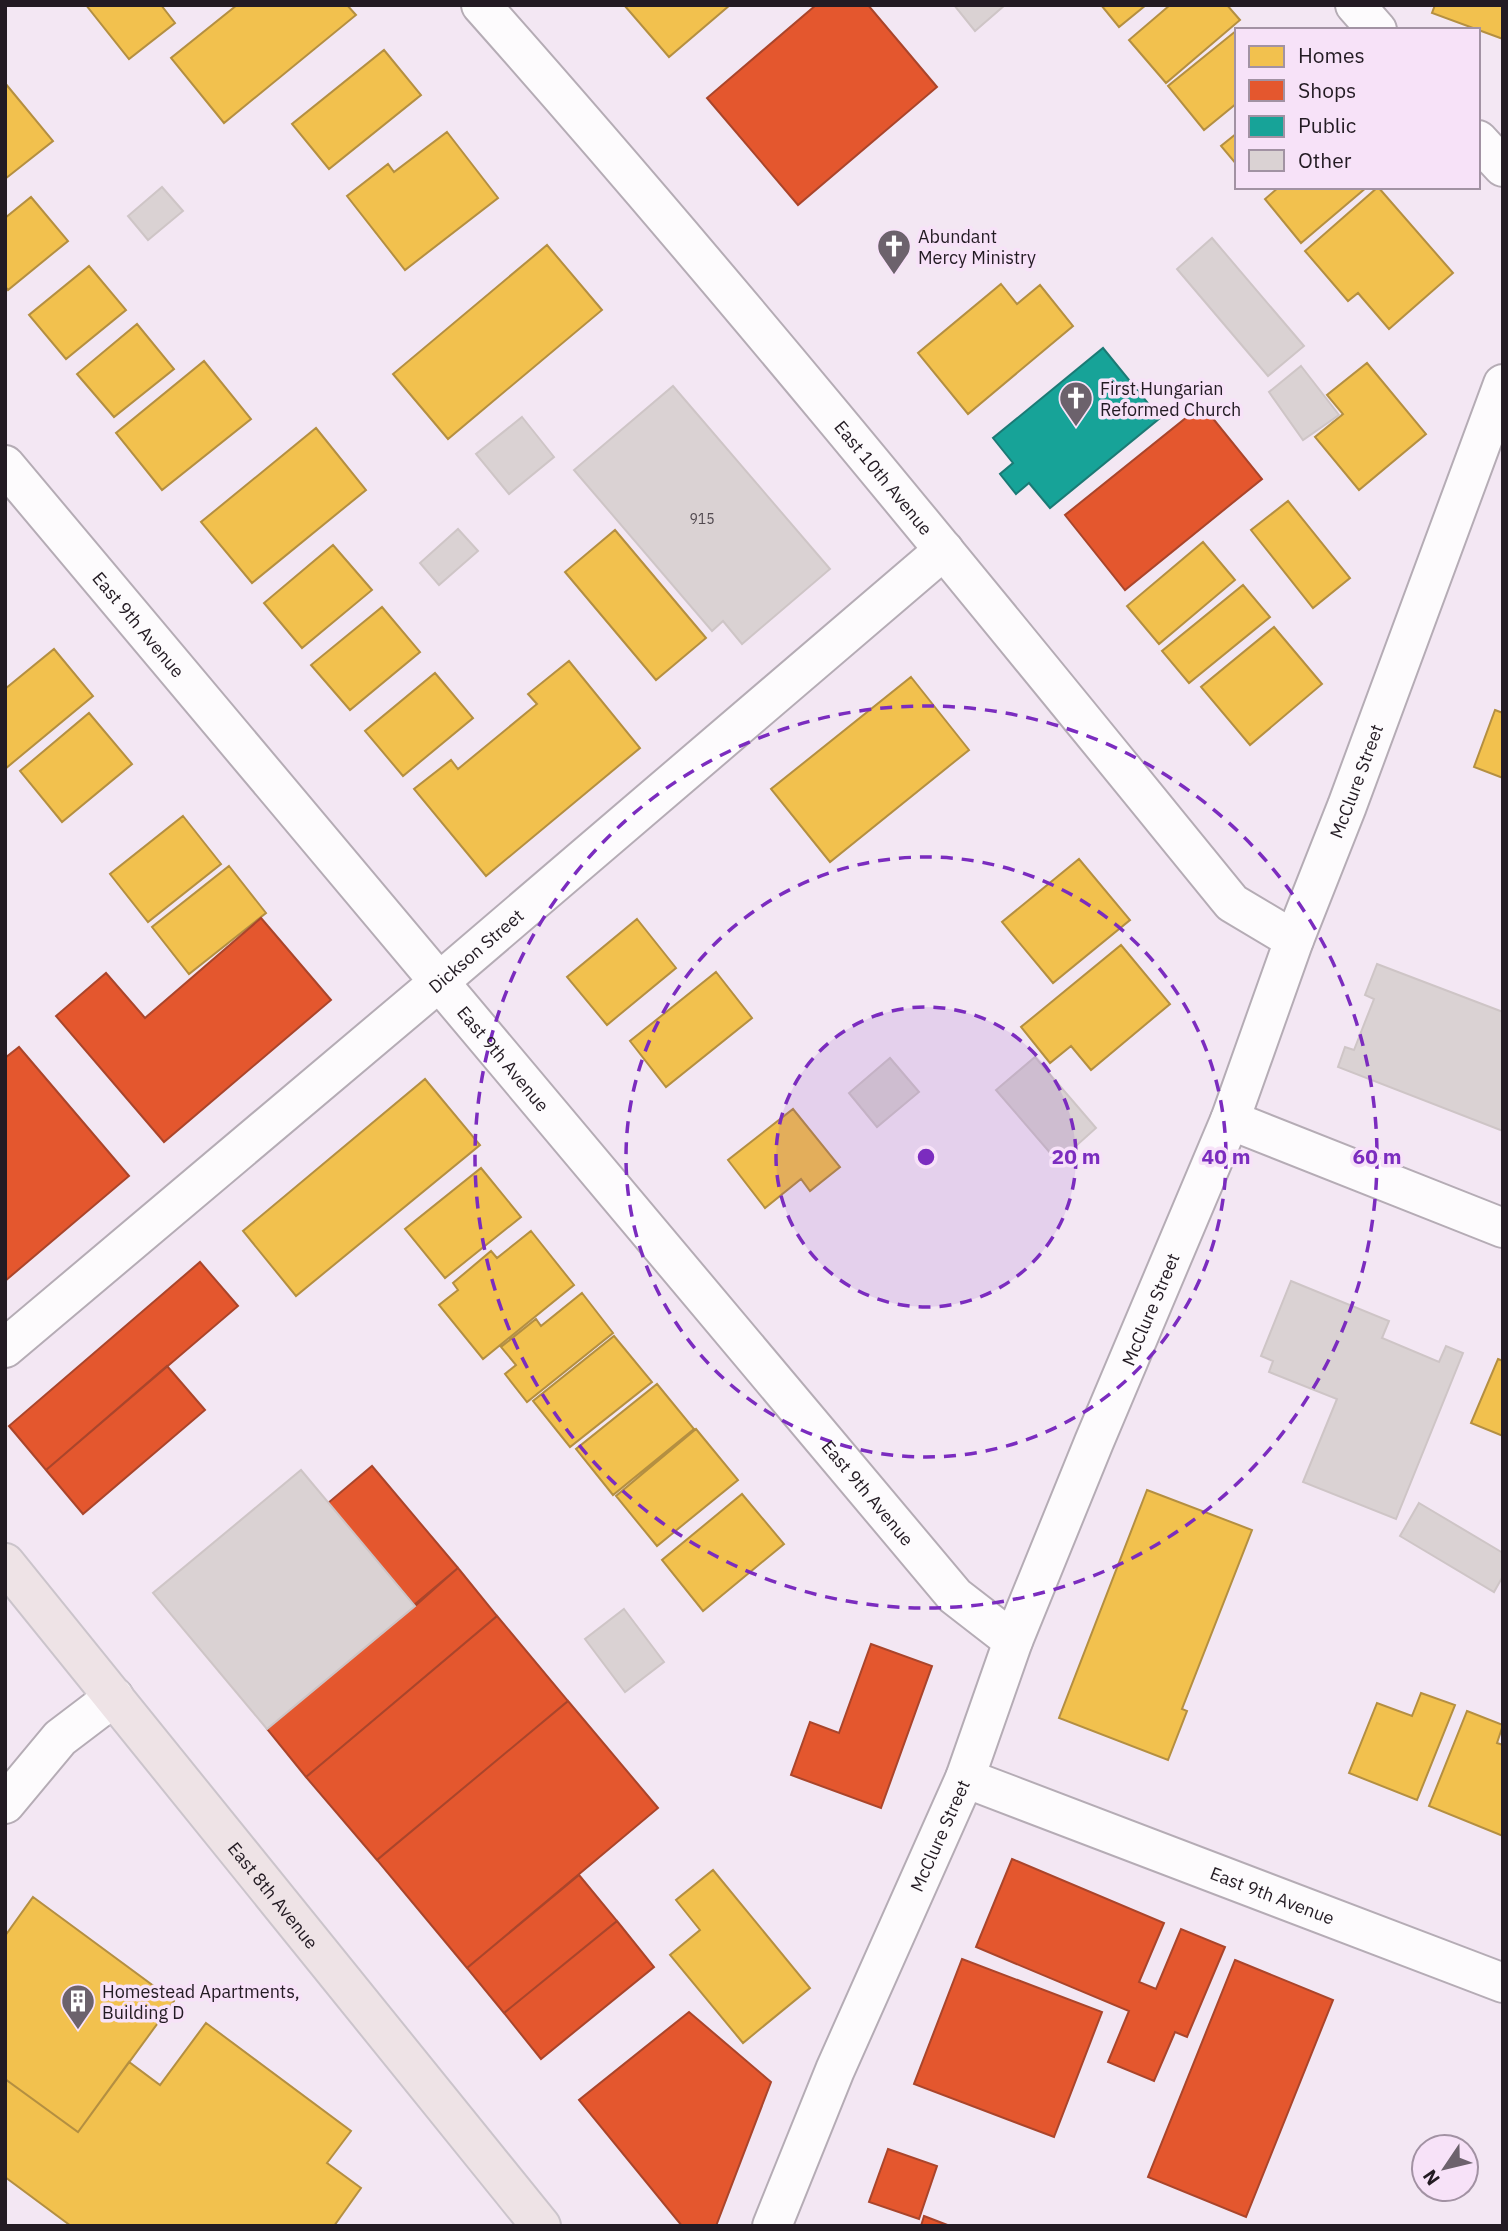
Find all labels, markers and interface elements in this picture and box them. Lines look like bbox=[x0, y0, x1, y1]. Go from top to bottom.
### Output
legend bbox=[1235, 28, 1480, 189]
text: Homes bbox=[1298, 41, 1365, 69]
text: Shops bbox=[1298, 76, 1356, 104]
text: Public bbox=[1298, 111, 1356, 139]
text: Other bbox=[1298, 146, 1352, 174]
place label: Abundant Mercy Ministry bbox=[918, 225, 1036, 269]
church icon: Abundant Mercy Ministry bbox=[875, 227, 913, 276]
place label: First Hungarian Reformed Church bbox=[1100, 377, 1241, 421]
church icon: First Hungarian Reformed Church bbox=[1057, 379, 1095, 428]
street label: East 10th Avenue bbox=[830, 416, 938, 540]
house number: 915 bbox=[689, 510, 715, 528]
street label: East 9th Avenue bbox=[88, 567, 190, 682]
street label: McClure Street bbox=[1324, 721, 1388, 842]
street label: Dickson Street bbox=[423, 904, 528, 998]
street label: East 9th Avenue bbox=[452, 1001, 555, 1116]
text: 20 m bbox=[1052, 1142, 1100, 1170]
text: 40 m bbox=[1202, 1142, 1250, 1170]
text: 60 m bbox=[1353, 1142, 1401, 1170]
centre of rings bbox=[914, 1145, 938, 1169]
street label: McClure Street bbox=[1116, 1249, 1184, 1369]
street label: East 9th Avenue bbox=[817, 1435, 919, 1550]
street label: McClure Street bbox=[904, 1776, 974, 1895]
street label: East 8th Avenue bbox=[223, 1837, 324, 1953]
street label: East 9th Avenue bbox=[1207, 1861, 1338, 1929]
place label: Homestead Apartments, Building D bbox=[102, 1980, 300, 2024]
building icon: Homestead Apartments, Building D bbox=[59, 1982, 97, 2031]
north arrow bbox=[1410, 2133, 1480, 2203]
text: N bbox=[1417, 2165, 1445, 2190]

